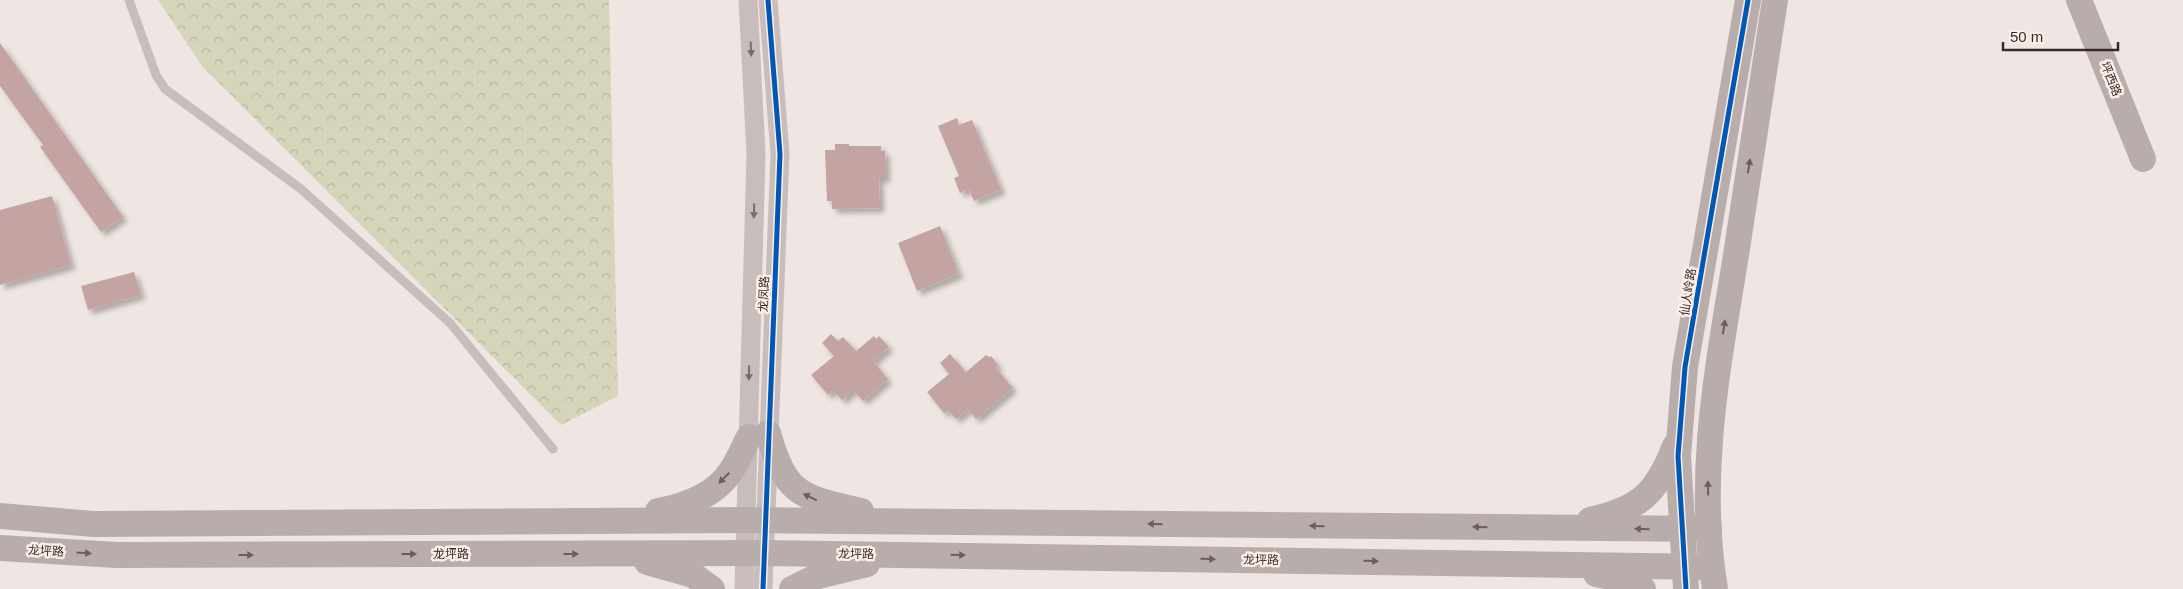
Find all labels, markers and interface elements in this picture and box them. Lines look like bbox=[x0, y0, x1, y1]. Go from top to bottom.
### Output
scale bar bbox=[2003, 20, 2118, 52]
text: 50 m bbox=[2010, 28, 2043, 45]
one-way arrow bbox=[747, 41, 755, 57]
street label: 坪西路 bbox=[2098, 60, 2124, 98]
one-way arrow bbox=[1746, 158, 1754, 174]
one-way arrow bbox=[750, 203, 758, 219]
street label: 仙人岭路 bbox=[1677, 267, 1699, 317]
street label: 龙凤路 bbox=[756, 276, 772, 312]
one-way arrow bbox=[1720, 318, 1728, 334]
one-way arrow bbox=[745, 366, 753, 382]
one-way arrow bbox=[718, 472, 730, 484]
one-way arrow bbox=[1704, 480, 1712, 496]
one-way arrow bbox=[803, 493, 817, 501]
one-way arrow bbox=[1147, 520, 1163, 528]
one-way arrow bbox=[1309, 522, 1325, 530]
one-way arrow bbox=[1472, 523, 1488, 531]
one-way arrow bbox=[1634, 524, 1650, 532]
street label: 龙坪路 bbox=[28, 543, 64, 559]
street label: 龙坪路 bbox=[433, 547, 469, 561]
street label: 龙坪路 bbox=[838, 547, 874, 561]
one-way arrow bbox=[76, 550, 92, 558]
one-way arrow bbox=[401, 550, 417, 558]
one-way arrow bbox=[563, 550, 579, 558]
one-way arrow bbox=[238, 551, 254, 559]
one-way arrow bbox=[950, 552, 966, 560]
street label: 龙坪路 bbox=[1243, 553, 1279, 567]
one-way arrow bbox=[1200, 555, 1216, 563]
one-way arrow bbox=[1363, 558, 1379, 566]

